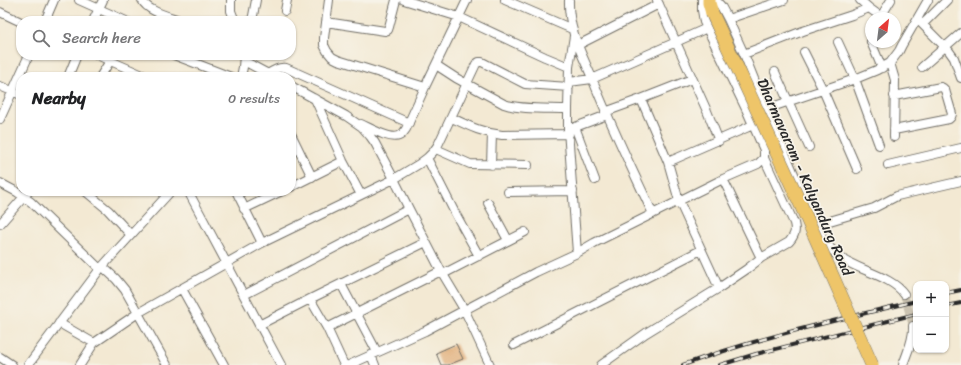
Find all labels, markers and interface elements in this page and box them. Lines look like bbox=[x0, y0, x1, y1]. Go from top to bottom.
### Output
north arrow bbox=[865, 12, 901, 48]
search box bbox=[16, 16, 296, 60]
text: Search here bbox=[62, 25, 141, 51]
icon: search bbox=[30, 27, 52, 49]
street label: Dharmavaram - Kalyandurg Road bbox=[750, 74, 861, 281]
text: Nearby bbox=[32, 83, 86, 113]
text: 0 results bbox=[228, 87, 280, 110]
map controls bbox=[913, 281, 949, 353]
button: + bbox=[913, 281, 949, 317]
button: − bbox=[913, 317, 949, 353]

